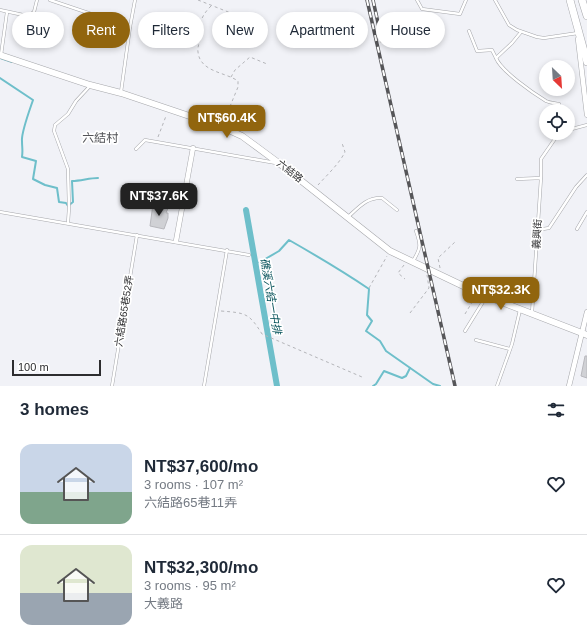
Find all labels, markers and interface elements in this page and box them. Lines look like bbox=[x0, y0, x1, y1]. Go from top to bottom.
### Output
chip: Buy bbox=[12, 12, 64, 48]
chip: Rent bbox=[72, 12, 130, 48]
chip: Filters bbox=[138, 12, 204, 48]
chip: New bbox=[212, 12, 268, 48]
chip: Apartment bbox=[276, 12, 368, 48]
chip: House bbox=[376, 12, 445, 48]
north arrow bbox=[539, 60, 575, 96]
map controls bbox=[539, 60, 575, 140]
button: locate bbox=[539, 104, 575, 140]
pin: NT$60.4K bbox=[186, 105, 268, 139]
text: NT$60.4K bbox=[197, 110, 257, 125]
district label: 六結村 bbox=[82, 131, 119, 145]
street label: 六結路 bbox=[275, 157, 305, 185]
pin: NT$37.6K bbox=[118, 183, 200, 217]
text: NT$37.6K bbox=[129, 188, 189, 203]
street label: 義興街 bbox=[530, 219, 544, 249]
water label: 礁溪六結一中排 bbox=[258, 257, 284, 337]
street label: 六結路65巷52弄 bbox=[113, 274, 135, 348]
pin: NT$32.3K bbox=[460, 277, 542, 311]
text: NT$32.3K bbox=[471, 282, 531, 297]
scale bar bbox=[12, 358, 101, 377]
text: 100 m bbox=[18, 361, 49, 373]
icon: filters bbox=[545, 399, 567, 421]
text: 3 homes bbox=[20, 400, 89, 419]
text: NT$37,600/mo bbox=[144, 457, 258, 476]
icon: home bbox=[52, 460, 100, 508]
icon: heart bbox=[545, 473, 567, 495]
text: 3 rooms · 107 m² bbox=[144, 477, 243, 492]
text: 六結路65巷11弄 bbox=[144, 495, 237, 510]
text: NT$32,300/mo bbox=[144, 558, 258, 577]
icon: home bbox=[52, 561, 100, 609]
icon: heart bbox=[545, 574, 567, 596]
text: 3 rooms · 95 m² bbox=[144, 578, 236, 593]
text: 大義路 bbox=[144, 596, 183, 611]

